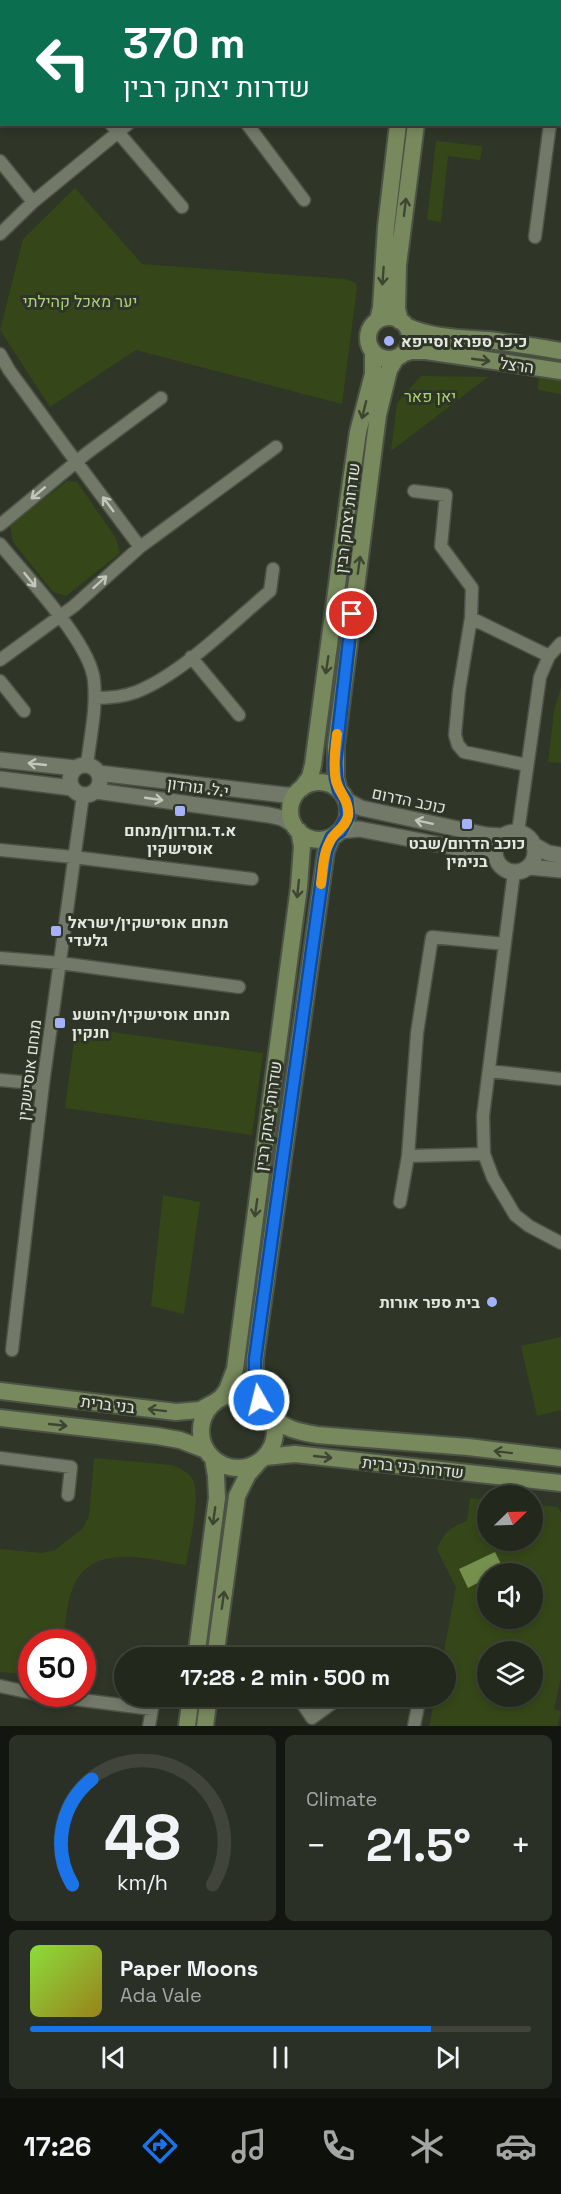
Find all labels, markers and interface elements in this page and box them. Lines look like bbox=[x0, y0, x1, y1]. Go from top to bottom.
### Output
text: 370 m bbox=[123, 17, 245, 70]
icon: left bbox=[24, 24, 102, 102]
text: שדרות יצחק רבין bbox=[123, 70, 310, 105]
one-way arrow bbox=[400, 197, 411, 217]
one-way arrow bbox=[377, 266, 388, 286]
park label: יער מאכל קהילתי bbox=[23, 291, 137, 312]
place label: כיכר ספרא וסייפא bbox=[401, 331, 527, 352]
marker: כיכר ספרא וסייפא bbox=[382, 334, 396, 348]
street label: הרצל bbox=[499, 353, 535, 378]
one-way arrow bbox=[470, 354, 490, 365]
park label: יאן פאר bbox=[404, 386, 456, 407]
one-way arrow bbox=[357, 400, 369, 419]
street label: שדרות יצחק רבין bbox=[330, 462, 365, 574]
one-way arrow bbox=[30, 487, 46, 500]
one-way arrow bbox=[102, 497, 115, 513]
one-way arrow bbox=[353, 556, 364, 576]
one-way arrow bbox=[23, 572, 36, 588]
one-way arrow bbox=[93, 575, 108, 589]
pin bbox=[326, 588, 377, 639]
icon: arrive bbox=[335, 597, 368, 630]
one-way arrow bbox=[321, 655, 332, 674]
one-way arrow bbox=[28, 758, 48, 769]
street label: י.ל. גורדון bbox=[166, 773, 230, 802]
street label: כוכב הדרום bbox=[370, 782, 448, 819]
one-way arrow bbox=[143, 794, 163, 805]
marker: א.ד.גורדון/מנחם אוסישקין bbox=[173, 804, 187, 818]
one-way arrow bbox=[414, 816, 434, 827]
marker: כוכב הדרום/שבט בנימין bbox=[460, 817, 474, 831]
place label: א.ד.גורדון/מנחם אוסישקין bbox=[124, 820, 236, 859]
place label: כוכב הדרום/שבט בנימין bbox=[409, 833, 525, 872]
one-way arrow bbox=[293, 879, 304, 899]
place label: מנחם אוסישקין/ישראל גלעדי bbox=[68, 912, 229, 951]
marker: מנחם אוסישקין/ישראל גלעדי bbox=[49, 924, 63, 938]
place label: מנחם אוסישקין/יהושע חנקין bbox=[72, 1004, 230, 1043]
marker: מנחם אוסישקין/יהושע חנקין bbox=[53, 1016, 67, 1030]
street label: מנחם אוסישקין bbox=[13, 1018, 46, 1122]
street label: שדרות יצחק רבין bbox=[250, 1060, 287, 1172]
one-way arrow bbox=[251, 1197, 262, 1217]
place label: בית ספר אורות bbox=[379, 1292, 480, 1313]
marker: בית ספר אורות bbox=[485, 1295, 499, 1309]
position arrow bbox=[227, 1368, 291, 1432]
street label: בני ברית bbox=[80, 1391, 137, 1418]
one-way arrow bbox=[148, 1404, 168, 1415]
one-way arrow bbox=[48, 1420, 68, 1431]
one-way arrow bbox=[493, 1446, 513, 1457]
one-way arrow bbox=[313, 1452, 332, 1463]
street label: שדרות בני ברית bbox=[361, 1452, 465, 1483]
north arrow bbox=[477, 1485, 543, 1551]
map controls bbox=[477, 1485, 543, 1707]
one-way arrow bbox=[209, 1506, 220, 1526]
button: sound bbox=[477, 1563, 543, 1629]
one-way arrow bbox=[217, 1590, 228, 1610]
speed limit sign: 50 bbox=[18, 1629, 96, 1707]
button: layers bbox=[477, 1641, 543, 1707]
text: 17:28 · 2 min · 500 m bbox=[180, 1663, 390, 1691]
text: Climate bbox=[306, 1786, 377, 1812]
text: 48 bbox=[104, 1798, 181, 1877]
text: 21.5° bbox=[366, 1817, 471, 1874]
text: − bbox=[306, 1825, 326, 1867]
text: + bbox=[511, 1825, 531, 1867]
text: km/h bbox=[117, 1869, 168, 1896]
text: Paper Moons bbox=[120, 1954, 258, 1982]
text: Ada Vale bbox=[120, 1982, 202, 2008]
icon: previous bbox=[97, 2041, 130, 2074]
icon: pause bbox=[264, 2041, 297, 2074]
icon: next bbox=[431, 2041, 464, 2074]
icon: directions bbox=[139, 2125, 181, 2167]
icon: music bbox=[228, 2125, 270, 2167]
icon: phone bbox=[317, 2125, 359, 2167]
icon: climate bbox=[406, 2125, 448, 2167]
icon: car bbox=[495, 2125, 537, 2167]
text: 17:26 bbox=[24, 2129, 92, 2164]

